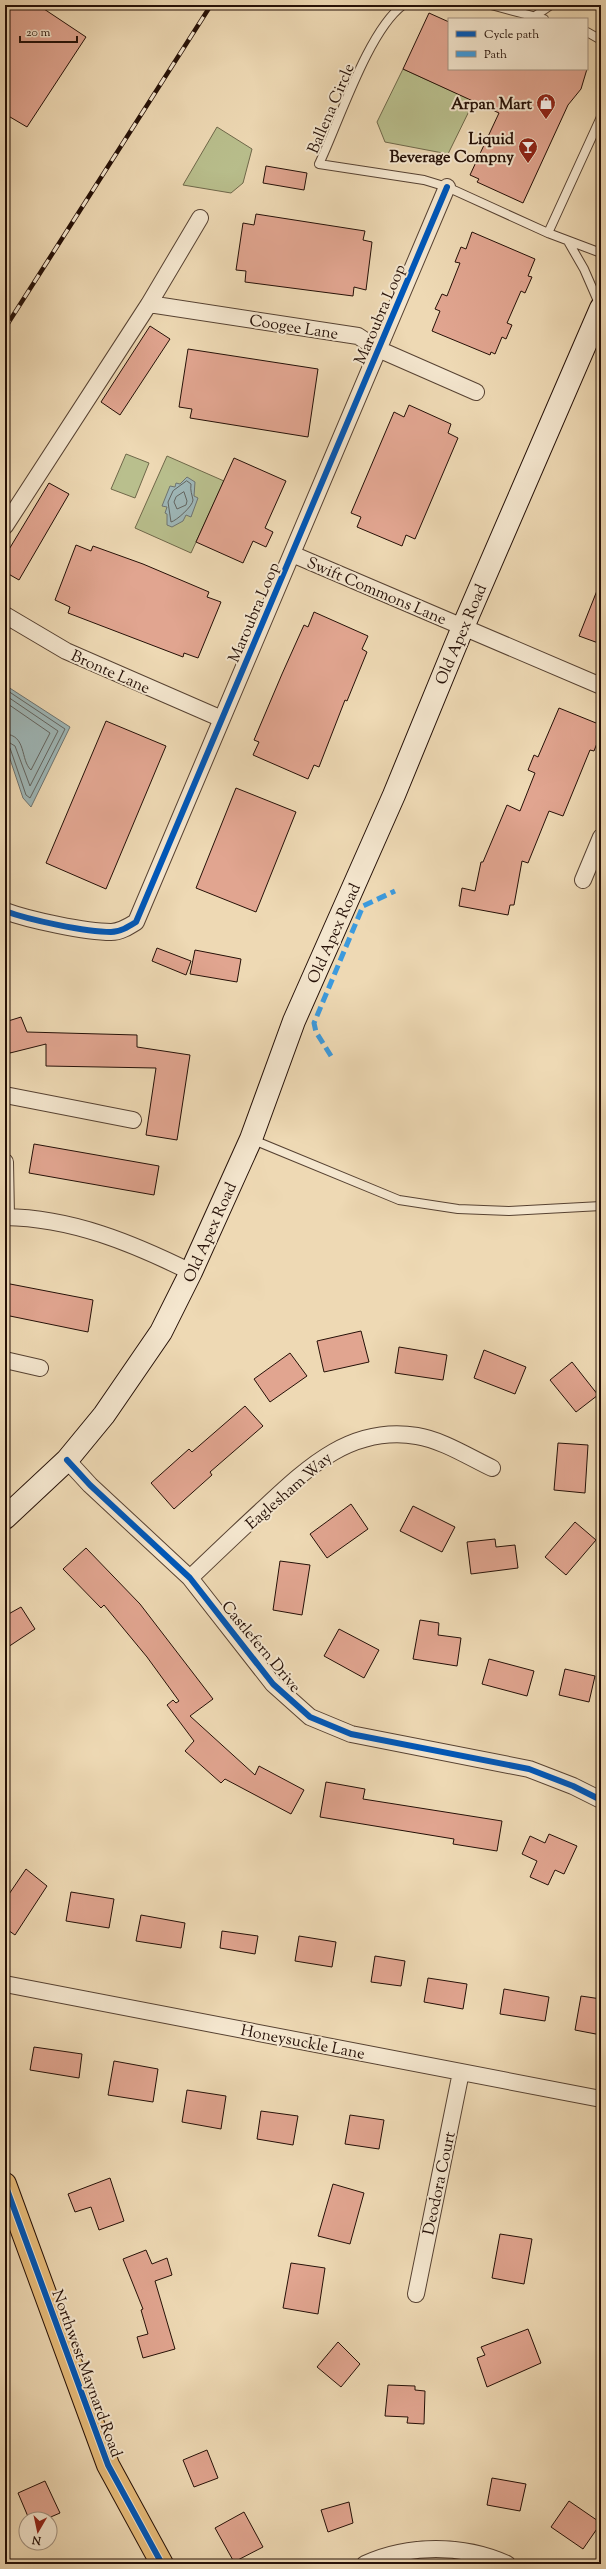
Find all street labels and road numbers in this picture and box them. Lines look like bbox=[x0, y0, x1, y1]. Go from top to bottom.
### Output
street label: Ballena Circle bbox=[303, 60, 362, 158]
street label: Maroubra Loop bbox=[350, 261, 413, 369]
street label: Coogee Lane bbox=[247, 310, 340, 347]
street label: Swift Commons Lane bbox=[303, 552, 449, 632]
street label: Maroubra Loop bbox=[224, 559, 287, 667]
street label: Old Apex Road bbox=[431, 581, 494, 689]
street label: Bronte Lane bbox=[67, 646, 153, 701]
street label: Old Apex Road bbox=[303, 880, 368, 988]
street label: Old Apex Road bbox=[179, 1179, 244, 1287]
street label: Eaglesham Way bbox=[241, 1448, 338, 1536]
street label: Castlefern Drive bbox=[215, 1597, 305, 1699]
street label: Honeysuckle Lane bbox=[238, 2020, 367, 2067]
street label: Deodora Court bbox=[418, 2129, 463, 2237]
street label: Northwest Maynard Road bbox=[45, 2287, 127, 2461]

